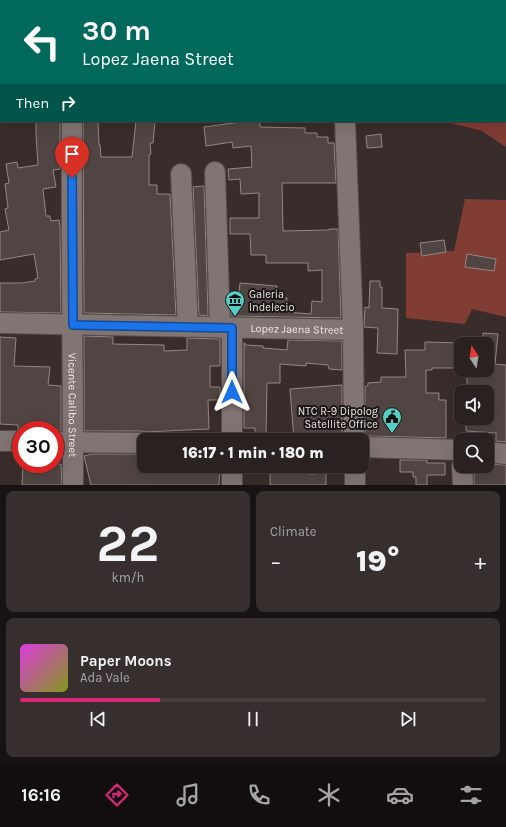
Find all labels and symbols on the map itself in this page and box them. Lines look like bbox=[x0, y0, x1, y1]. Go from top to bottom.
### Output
pin bbox=[55, 137, 89, 178]
place label: Galeria Indelecio bbox=[249, 288, 295, 314]
museum icon: Galeria Indelecio bbox=[224, 289, 246, 317]
street label: Lopez Jaena Street bbox=[250, 322, 343, 337]
north arrow bbox=[454, 337, 494, 377]
street label: Vicente Calibo Street bbox=[65, 353, 79, 457]
position arrow bbox=[211, 371, 253, 413]
place label: NTC R-9 Dipolog Satellite Office bbox=[298, 405, 379, 431]
public building icon: NTC R-9 Dipolog Satellite Office bbox=[381, 406, 403, 434]
speed limit sign: 30 bbox=[12, 421, 64, 473]

